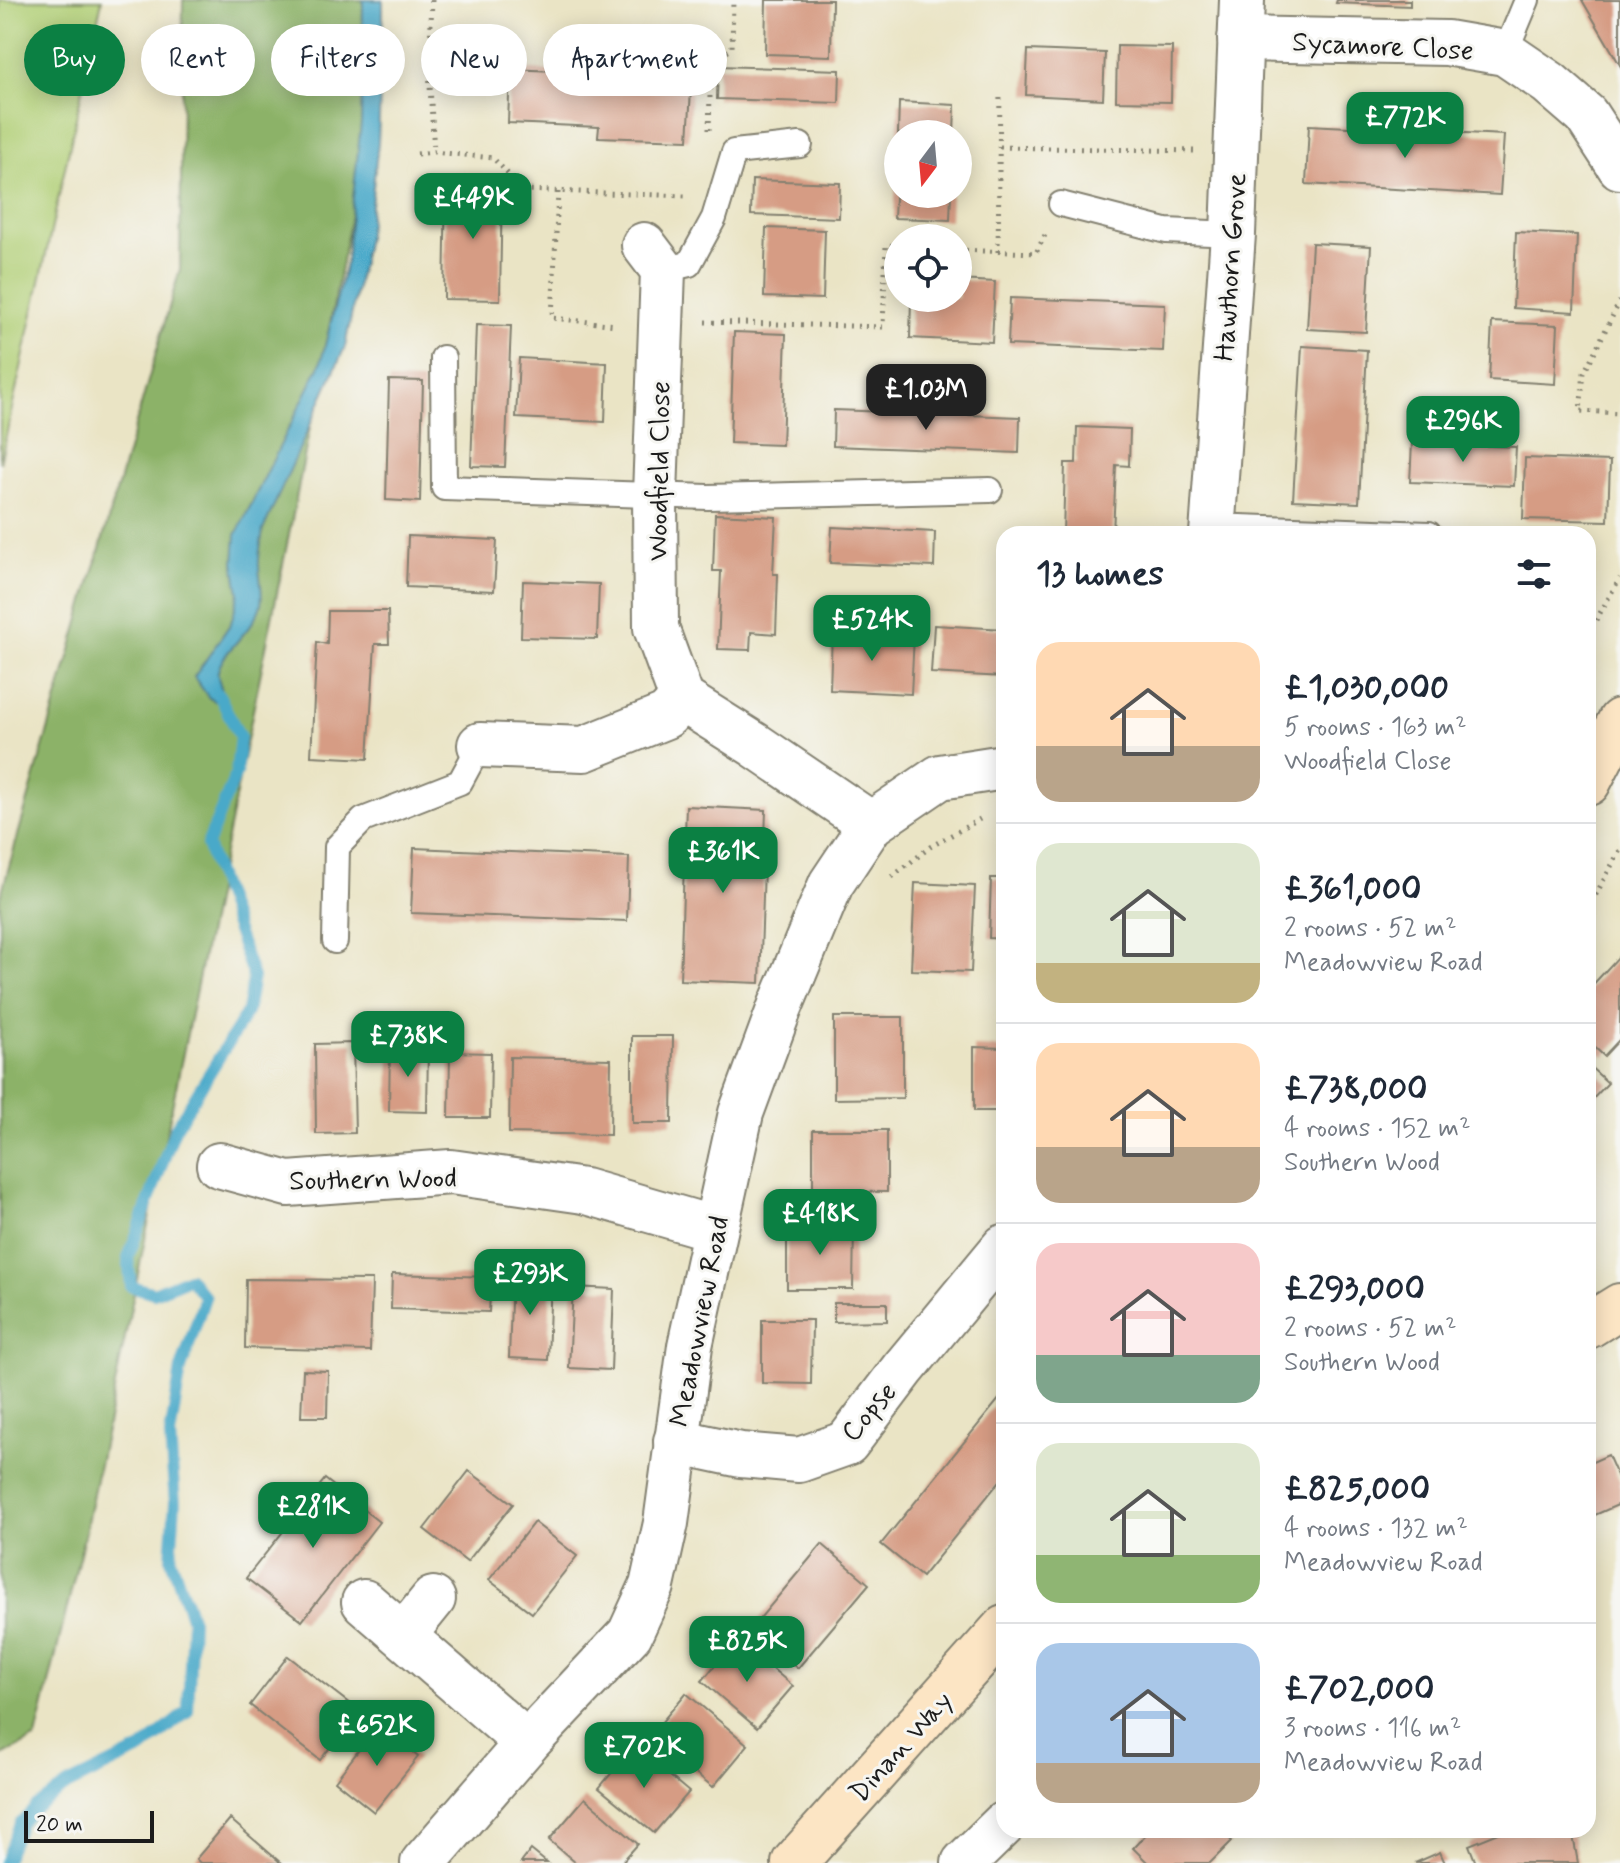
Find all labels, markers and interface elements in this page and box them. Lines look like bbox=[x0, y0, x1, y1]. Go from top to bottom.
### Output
chip: Buy bbox=[24, 24, 125, 96]
chip: Rent bbox=[141, 24, 255, 96]
chip: Filters bbox=[271, 24, 405, 96]
chip: New bbox=[421, 24, 527, 96]
chip: Apartment bbox=[543, 24, 727, 96]
street label: Sycamore Close bbox=[1291, 24, 1474, 71]
pin: £772K bbox=[1349, 92, 1461, 160]
text: £772K bbox=[1365, 101, 1445, 135]
north arrow bbox=[884, 120, 972, 208]
map controls bbox=[884, 120, 972, 312]
street label: Hawthorn Grove bbox=[1206, 172, 1257, 363]
pin: £449K bbox=[417, 173, 529, 241]
text: £449K bbox=[432, 182, 514, 216]
button: locate bbox=[884, 224, 972, 312]
pin: £1.03M bbox=[861, 364, 991, 432]
text: £1.03M bbox=[884, 373, 968, 407]
street label: Woodfield Close bbox=[640, 381, 681, 562]
pin: £296K bbox=[1407, 396, 1519, 464]
text: £296K bbox=[1424, 405, 1502, 439]
text: 13 homes bbox=[1036, 552, 1164, 597]
icon: filters bbox=[1512, 552, 1556, 596]
pin: £524K bbox=[816, 595, 928, 663]
text: £524K bbox=[831, 604, 913, 638]
text: £1,030,000 bbox=[1284, 666, 1449, 711]
icon: home bbox=[1100, 674, 1196, 770]
text: 5 rooms · 163 m² bbox=[1284, 711, 1467, 745]
text: Woodfield Close bbox=[1284, 745, 1451, 779]
pin: £361K bbox=[667, 827, 779, 895]
text: £361K bbox=[687, 836, 759, 870]
text: £361,000 bbox=[1284, 867, 1422, 912]
icon: home bbox=[1100, 875, 1196, 971]
text: 2 rooms · 52 m² bbox=[1284, 912, 1456, 946]
text: Meadowview Road bbox=[1284, 946, 1483, 980]
pin: £738K bbox=[352, 1011, 464, 1079]
text: £738K bbox=[369, 1020, 447, 1054]
text: £738,000 bbox=[1284, 1067, 1428, 1112]
icon: home bbox=[1100, 1075, 1196, 1171]
text: 4 rooms · 152 m² bbox=[1284, 1112, 1471, 1146]
text: Southern Wood bbox=[1284, 1146, 1440, 1180]
street label: Southern Wood bbox=[289, 1161, 457, 1200]
pin: £418K bbox=[764, 1189, 876, 1257]
text: £418K bbox=[782, 1198, 858, 1232]
street label: Meadowview Road bbox=[662, 1213, 739, 1430]
pin: £293K bbox=[474, 1249, 586, 1317]
text: £293K bbox=[492, 1258, 568, 1292]
text: £293,000 bbox=[1284, 1267, 1425, 1312]
icon: home bbox=[1100, 1275, 1196, 1371]
text: 2 rooms · 52 m² bbox=[1284, 1312, 1456, 1346]
text: Southern Wood bbox=[1284, 1346, 1440, 1380]
street label: Copse bbox=[834, 1375, 906, 1450]
text: £825,000 bbox=[1284, 1467, 1430, 1512]
icon: home bbox=[1100, 1475, 1196, 1571]
pin: £281K bbox=[257, 1482, 369, 1550]
text: £281K bbox=[276, 1491, 350, 1525]
text: 4 rooms · 132 m² bbox=[1284, 1512, 1468, 1546]
text: Meadowview Road bbox=[1284, 1546, 1483, 1580]
pin: £825K bbox=[691, 1616, 803, 1684]
text: £825K bbox=[707, 1625, 787, 1659]
text: £702,000 bbox=[1284, 1667, 1434, 1712]
icon: home bbox=[1100, 1675, 1196, 1771]
street label: Dinan Way bbox=[842, 1684, 962, 1811]
pin: £652K bbox=[321, 1700, 433, 1768]
text: £652K bbox=[337, 1709, 417, 1743]
text: 3 rooms · 116 m² bbox=[1284, 1712, 1461, 1746]
pin: £702K bbox=[588, 1722, 700, 1790]
text: £702K bbox=[603, 1731, 685, 1765]
text: Meadowview Road bbox=[1284, 1746, 1483, 1780]
scale bar bbox=[24, 1807, 154, 1843]
text: 20 m bbox=[36, 1811, 83, 1839]

